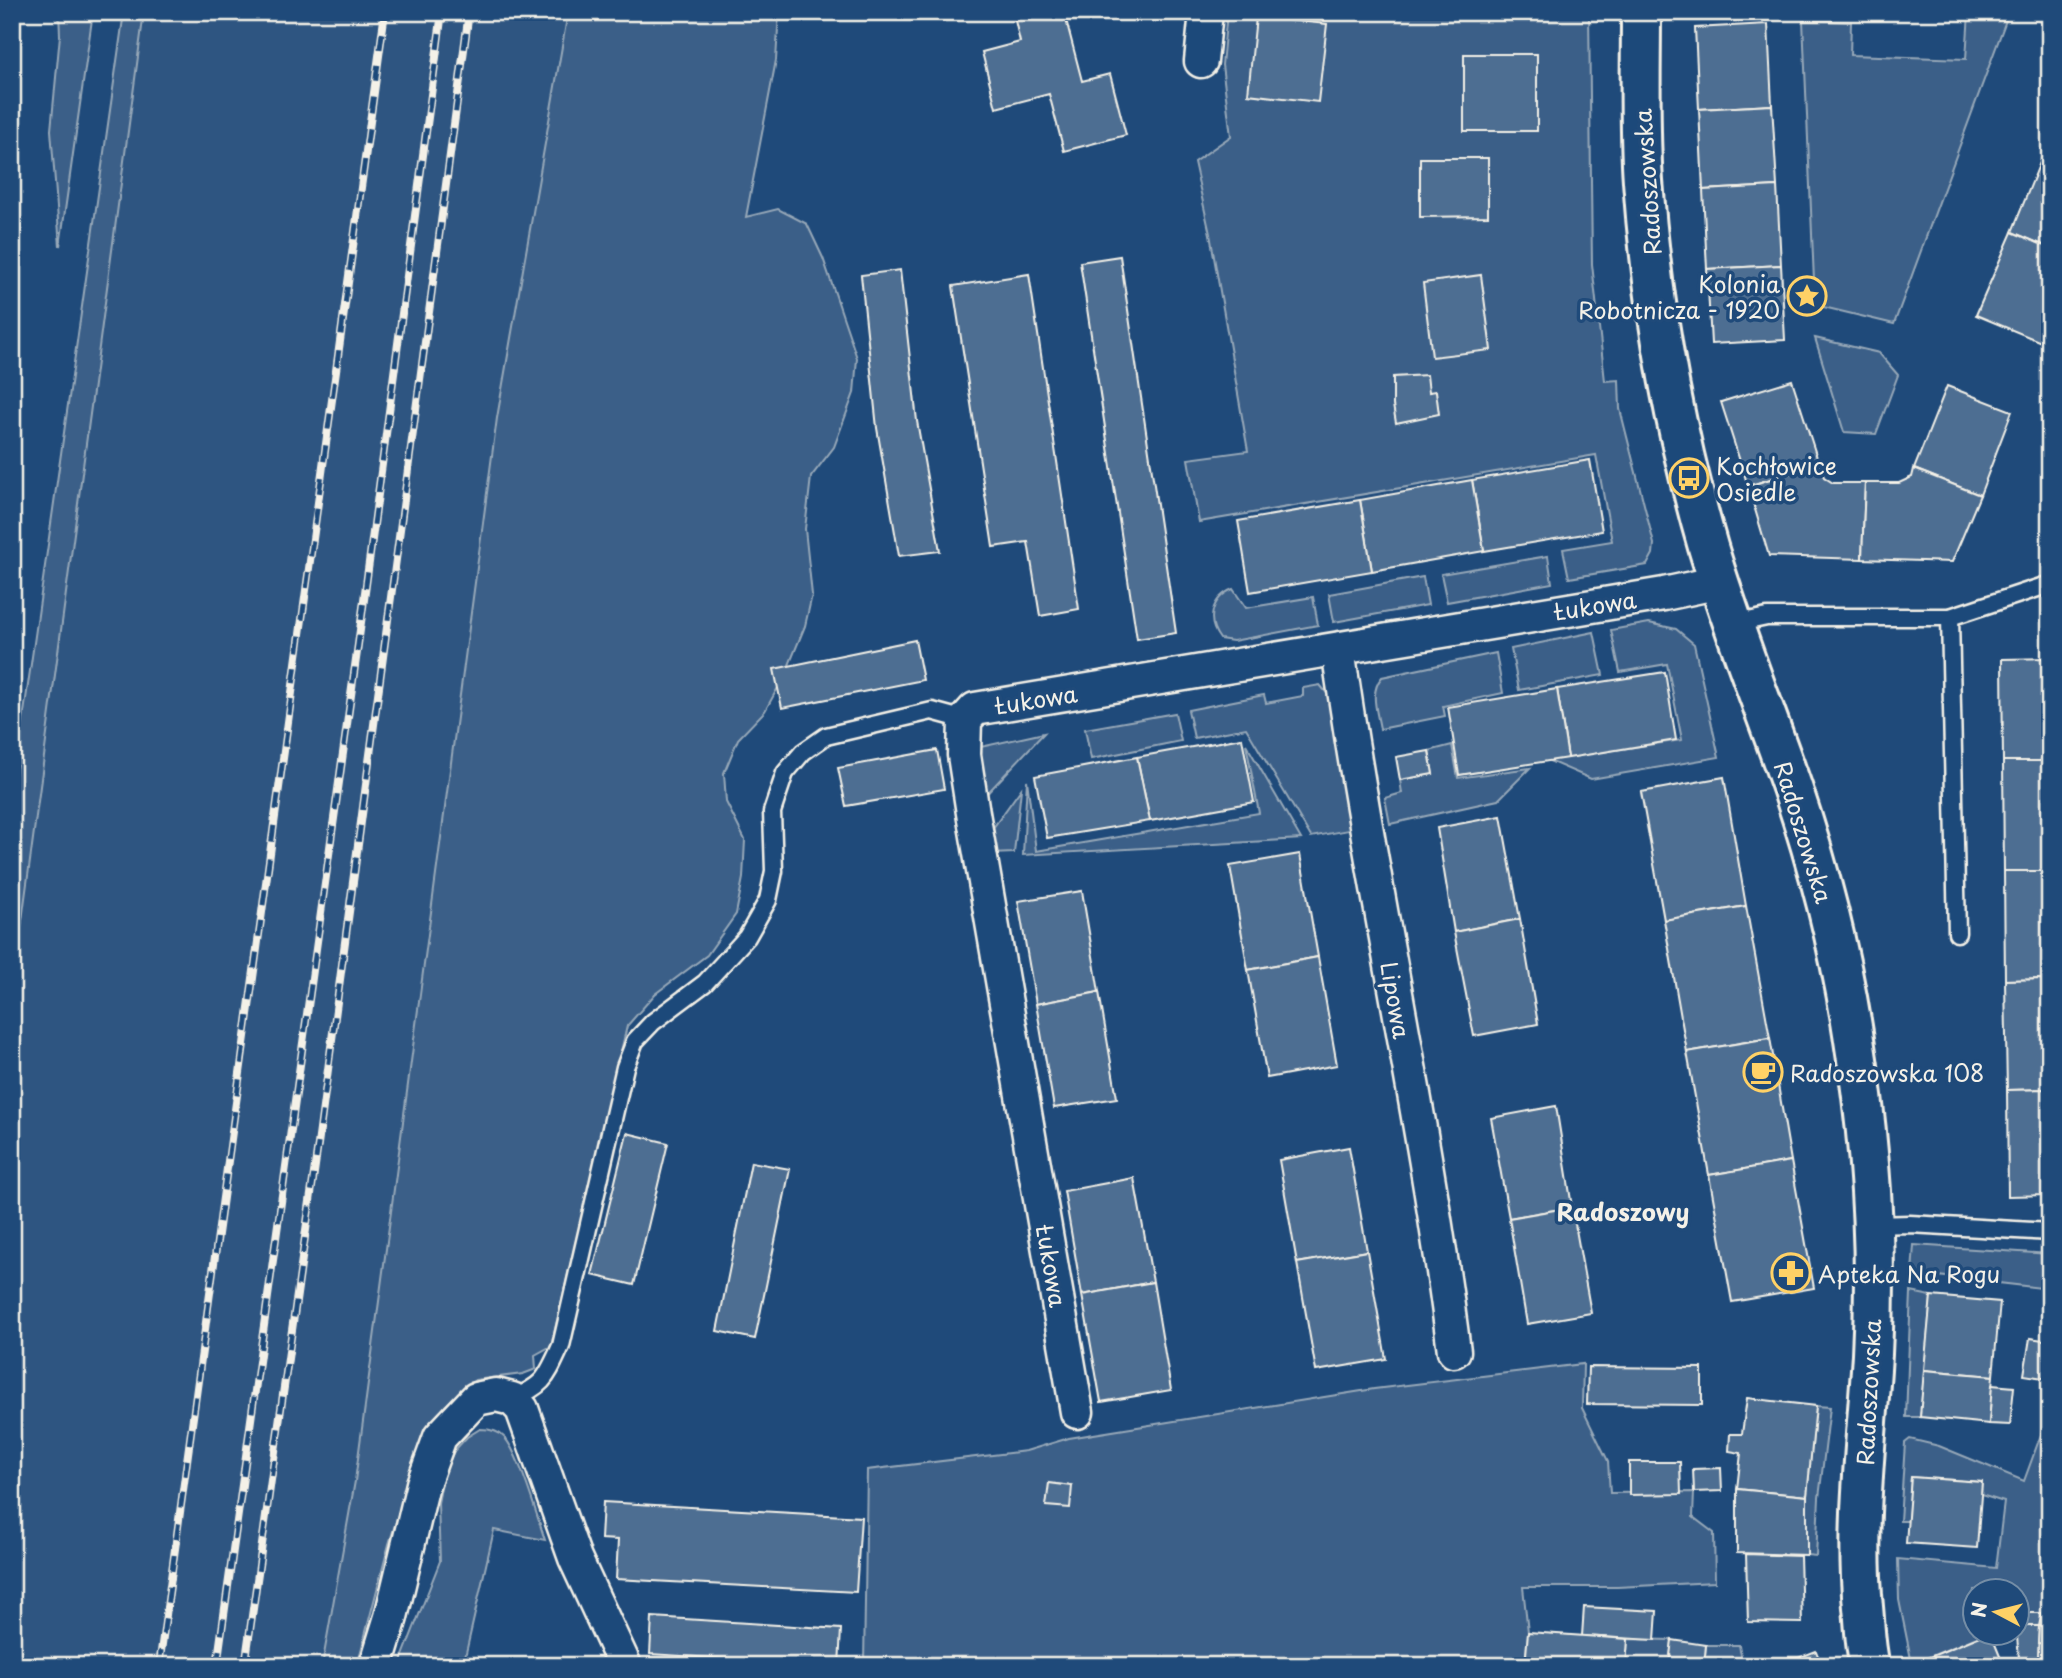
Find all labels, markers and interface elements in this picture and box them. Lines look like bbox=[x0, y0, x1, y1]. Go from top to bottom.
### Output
street label: Radoszowska bbox=[1624, 107, 1670, 256]
place label: Kolonia Robotnicza - 1920 bbox=[1578, 266, 1780, 327]
place icon: Kolonia Robotnicza - 1920 bbox=[1786, 275, 1828, 317]
place label: Kochłowice Osiedle bbox=[1716, 448, 1837, 509]
bus stop icon: Kochłowice Osiedle bbox=[1668, 457, 1710, 499]
street label: Łukowa bbox=[1550, 581, 1639, 629]
street label: Łukowa bbox=[991, 675, 1080, 723]
street label: Radoszowska bbox=[1766, 757, 1842, 908]
street label: Lipowa bbox=[1372, 959, 1420, 1042]
cafe icon: Radoszowska 108 bbox=[1742, 1051, 1784, 1093]
place label: Radoszowska 108 bbox=[1790, 1055, 1984, 1090]
district label: Radoszowy bbox=[1557, 1193, 1689, 1229]
street label: Łukowa bbox=[1027, 1221, 1077, 1311]
pharmacy icon: Apteka Na Rogu bbox=[1770, 1252, 1812, 1294]
place label: Apteka Na Rogu bbox=[1818, 1256, 2000, 1291]
street label: Radoszowska bbox=[1847, 1317, 1889, 1466]
north arrow bbox=[1960, 1576, 2030, 1646]
text: N bbox=[1963, 1601, 1993, 1619]

